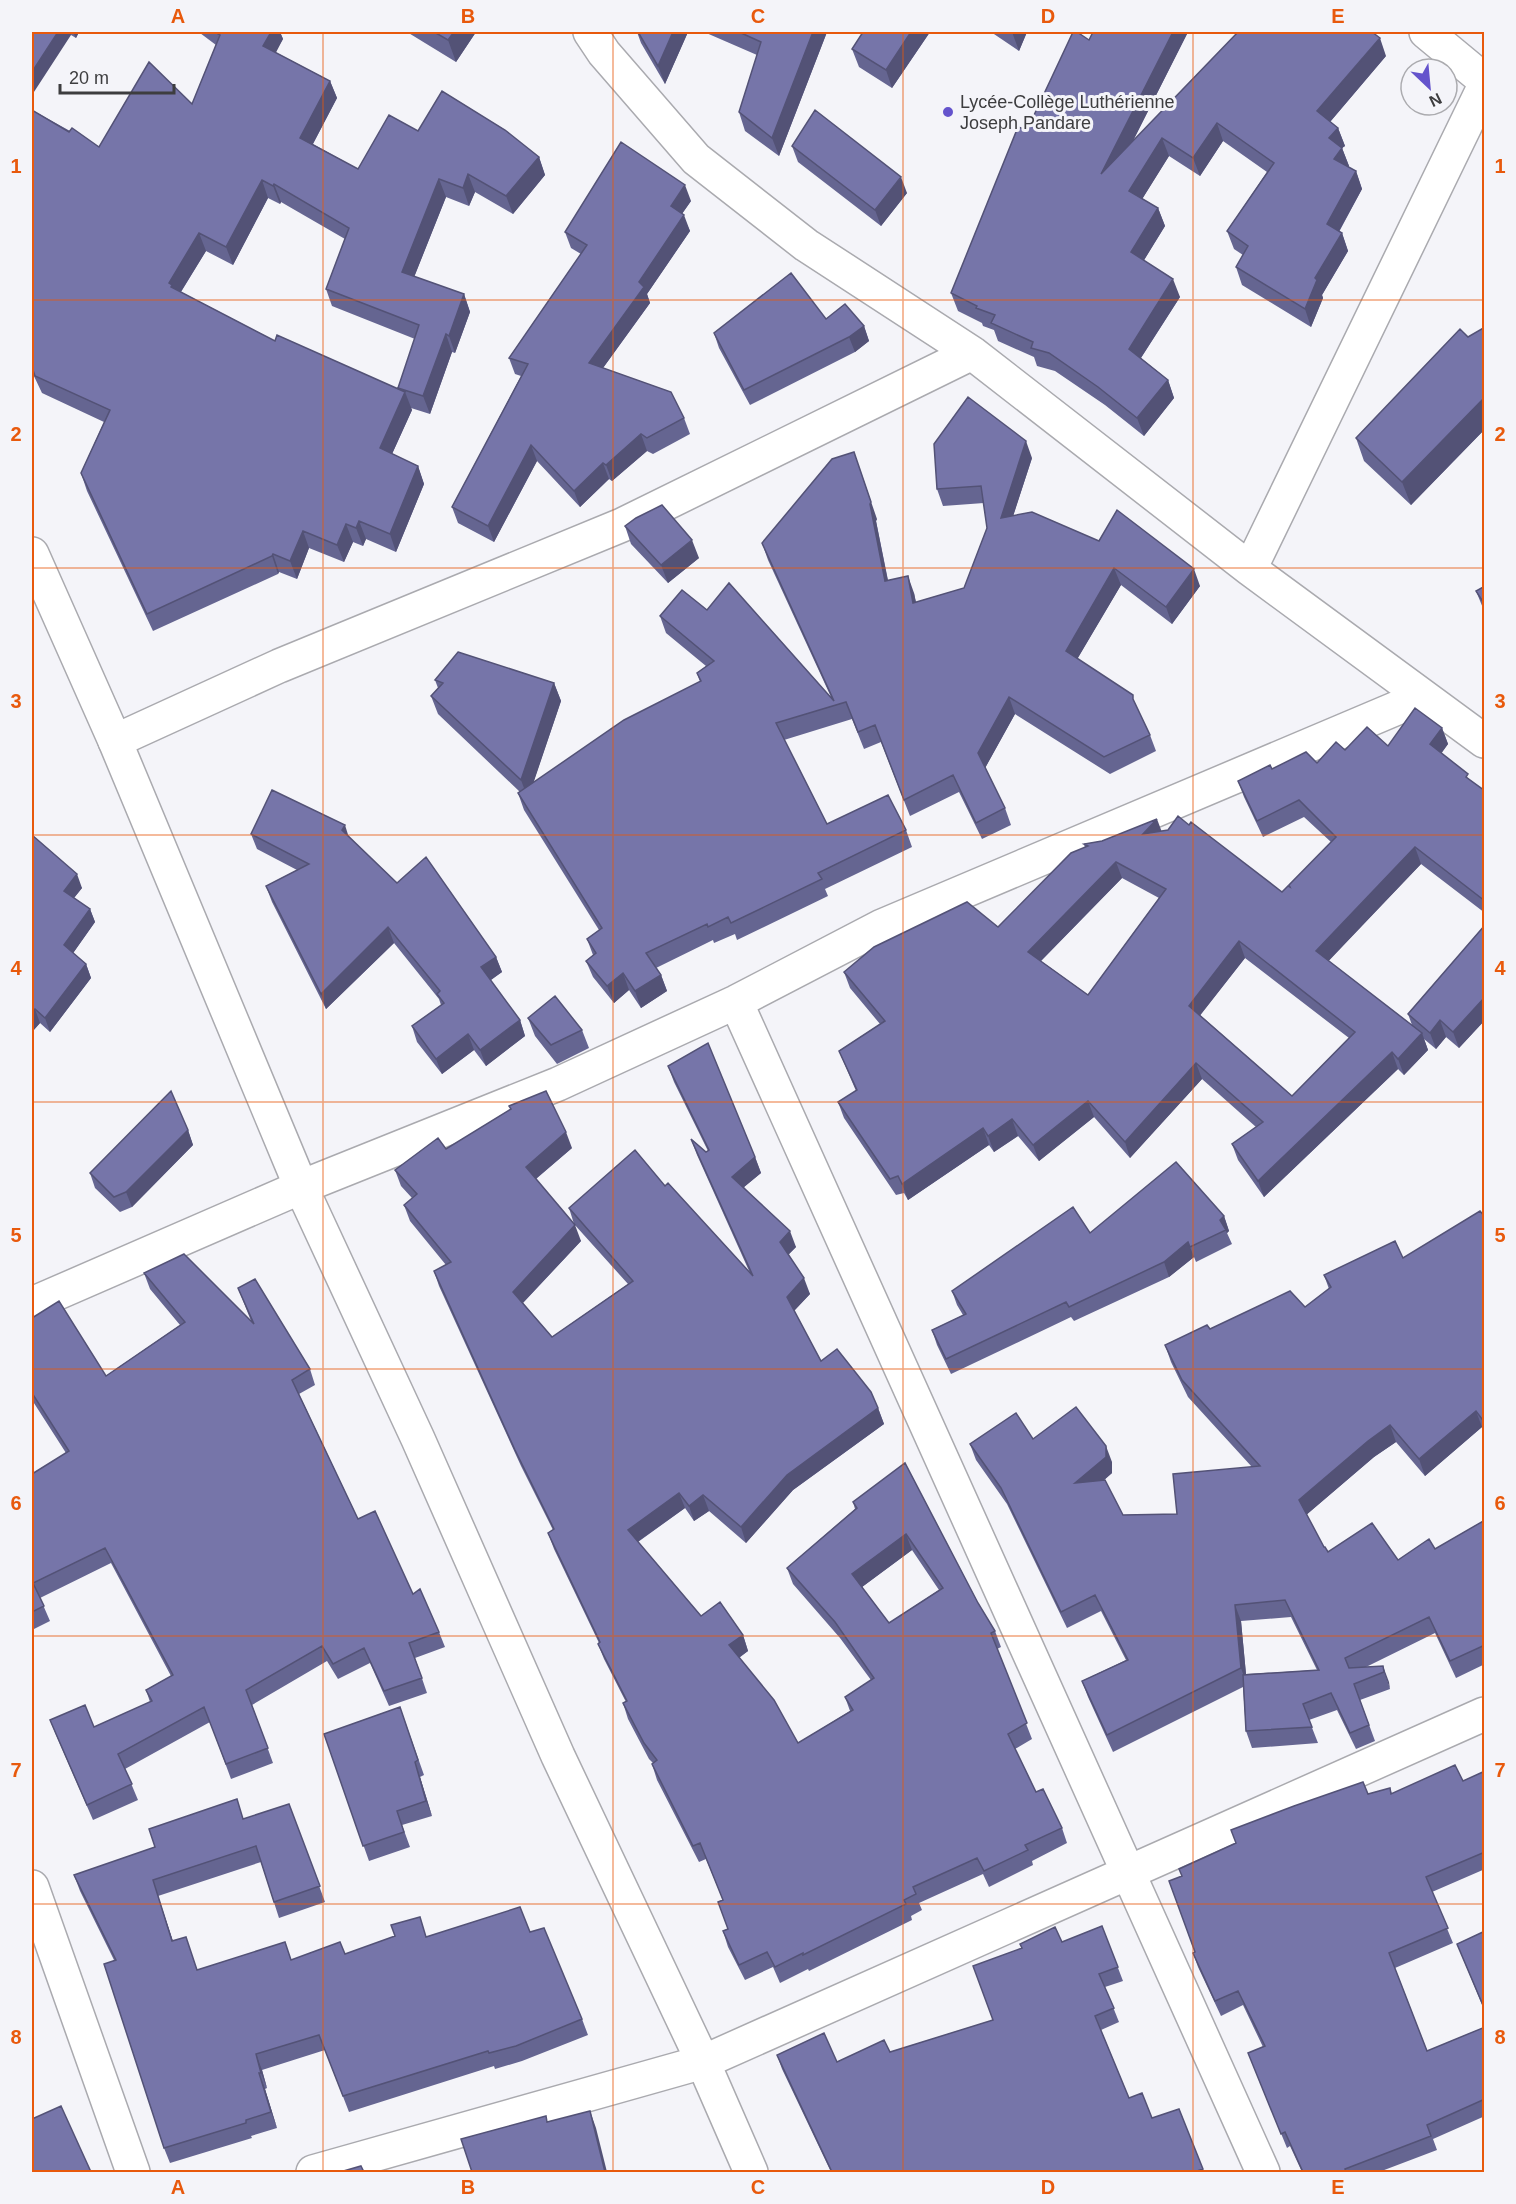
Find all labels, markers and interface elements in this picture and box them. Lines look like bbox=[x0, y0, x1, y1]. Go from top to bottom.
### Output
text: A bbox=[171, 5, 185, 27]
text: B bbox=[461, 5, 475, 27]
text: C bbox=[751, 5, 765, 27]
text: D bbox=[1041, 5, 1055, 27]
text: E bbox=[1331, 5, 1345, 27]
scale bar bbox=[60, 57, 174, 95]
north arrow bbox=[1399, 57, 1459, 117]
text: 20 m bbox=[69, 68, 109, 88]
text: N bbox=[1426, 90, 1444, 110]
place label: Lycée-Collège Luthérienne Joseph Pandare bbox=[960, 92, 1174, 133]
marker: Lycée-Collège Luthérienne Joseph Pandare bbox=[941, 105, 955, 119]
text: 1 bbox=[10, 155, 22, 177]
text: 1 bbox=[1494, 155, 1506, 177]
text: 2 bbox=[10, 423, 22, 445]
text: 2 bbox=[1494, 423, 1506, 445]
text: 3 bbox=[10, 690, 22, 712]
text: 3 bbox=[1494, 690, 1506, 712]
text: 4 bbox=[10, 957, 22, 979]
text: 4 bbox=[1494, 957, 1506, 979]
text: 5 bbox=[10, 1224, 22, 1246]
text: 5 bbox=[1494, 1224, 1506, 1246]
text: 6 bbox=[10, 1492, 22, 1514]
text: 6 bbox=[1494, 1492, 1506, 1514]
text: 7 bbox=[10, 1759, 22, 1781]
text: 7 bbox=[1494, 1759, 1506, 1781]
text: 8 bbox=[10, 2026, 22, 2048]
text: 8 bbox=[1494, 2026, 1506, 2048]
text: A bbox=[171, 2176, 185, 2198]
text: B bbox=[461, 2176, 475, 2198]
text: C bbox=[751, 2176, 765, 2198]
text: D bbox=[1041, 2176, 1055, 2198]
text: E bbox=[1331, 2176, 1345, 2198]

